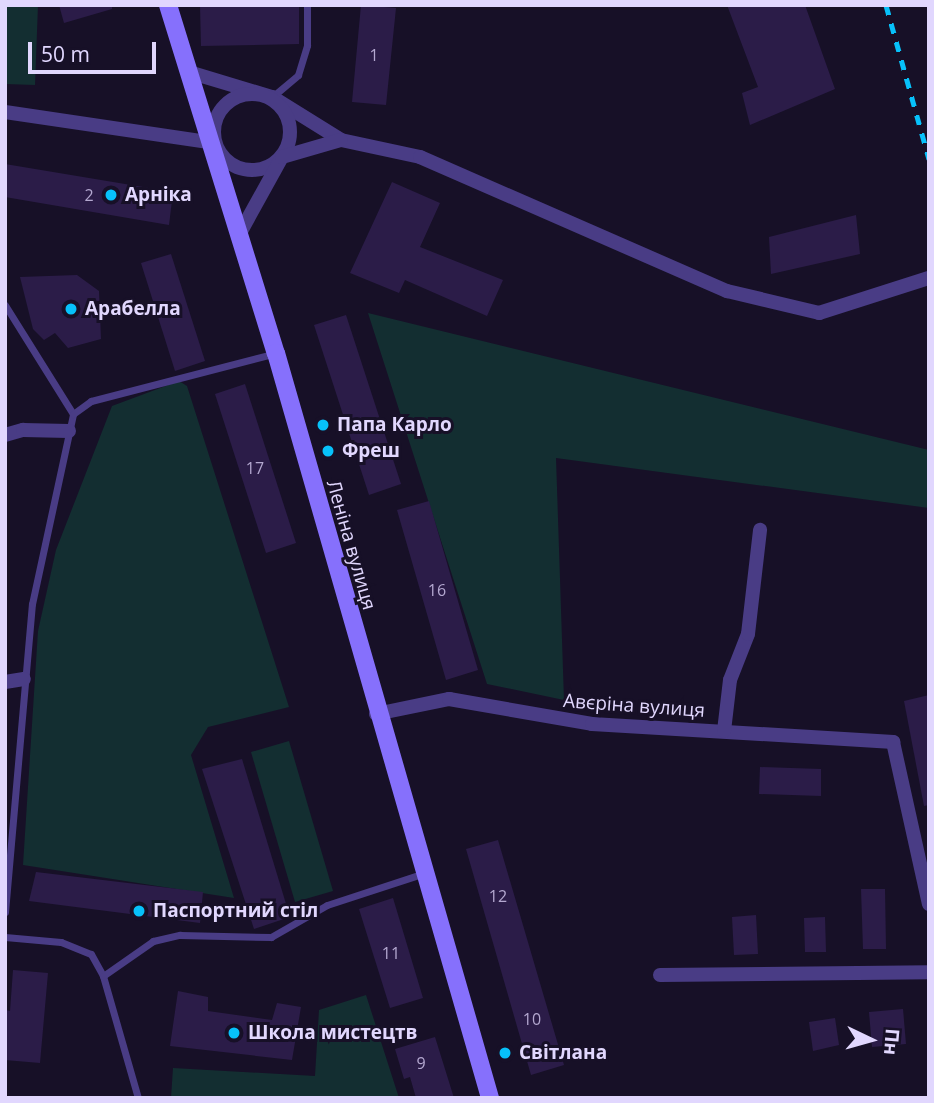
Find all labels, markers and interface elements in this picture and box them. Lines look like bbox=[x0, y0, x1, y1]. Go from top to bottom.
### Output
scale bar bbox=[32, 28, 159, 72]
text: 50 m bbox=[41, 40, 90, 68]
house number: 1 bbox=[369, 45, 379, 65]
place label: Арніка bbox=[125, 184, 192, 206]
house number: 2 bbox=[84, 185, 94, 205]
marker: Арніка bbox=[103, 187, 119, 203]
place label: Арабелла bbox=[85, 298, 181, 320]
marker: Арабелла bbox=[63, 301, 79, 317]
place label: Папа Карло bbox=[337, 414, 452, 436]
marker: Папа Карло bbox=[315, 417, 331, 433]
place label: Фреш bbox=[342, 440, 400, 462]
marker: Фреш bbox=[320, 443, 336, 459]
house number: 17 bbox=[246, 458, 264, 478]
street label: Леніна вулиця bbox=[322, 477, 380, 613]
house number: 16 bbox=[428, 580, 446, 600]
street label: Авєріна вулиця bbox=[562, 690, 706, 722]
house number: 12 bbox=[489, 886, 507, 906]
place label: Паспортний стіл bbox=[153, 900, 318, 922]
marker: Паспортний стіл bbox=[131, 903, 147, 919]
house number: 11 bbox=[382, 943, 400, 963]
north arrow bbox=[836, 1005, 906, 1075]
house number: 10 bbox=[523, 1009, 541, 1029]
place label: Школа мистецтв bbox=[248, 1022, 417, 1044]
marker: Школа мистецтв bbox=[226, 1025, 242, 1041]
text: Пн bbox=[878, 1027, 906, 1056]
place label: Світлана bbox=[519, 1042, 607, 1064]
marker: Світлана bbox=[497, 1045, 513, 1061]
house number: 9 bbox=[416, 1053, 426, 1073]

